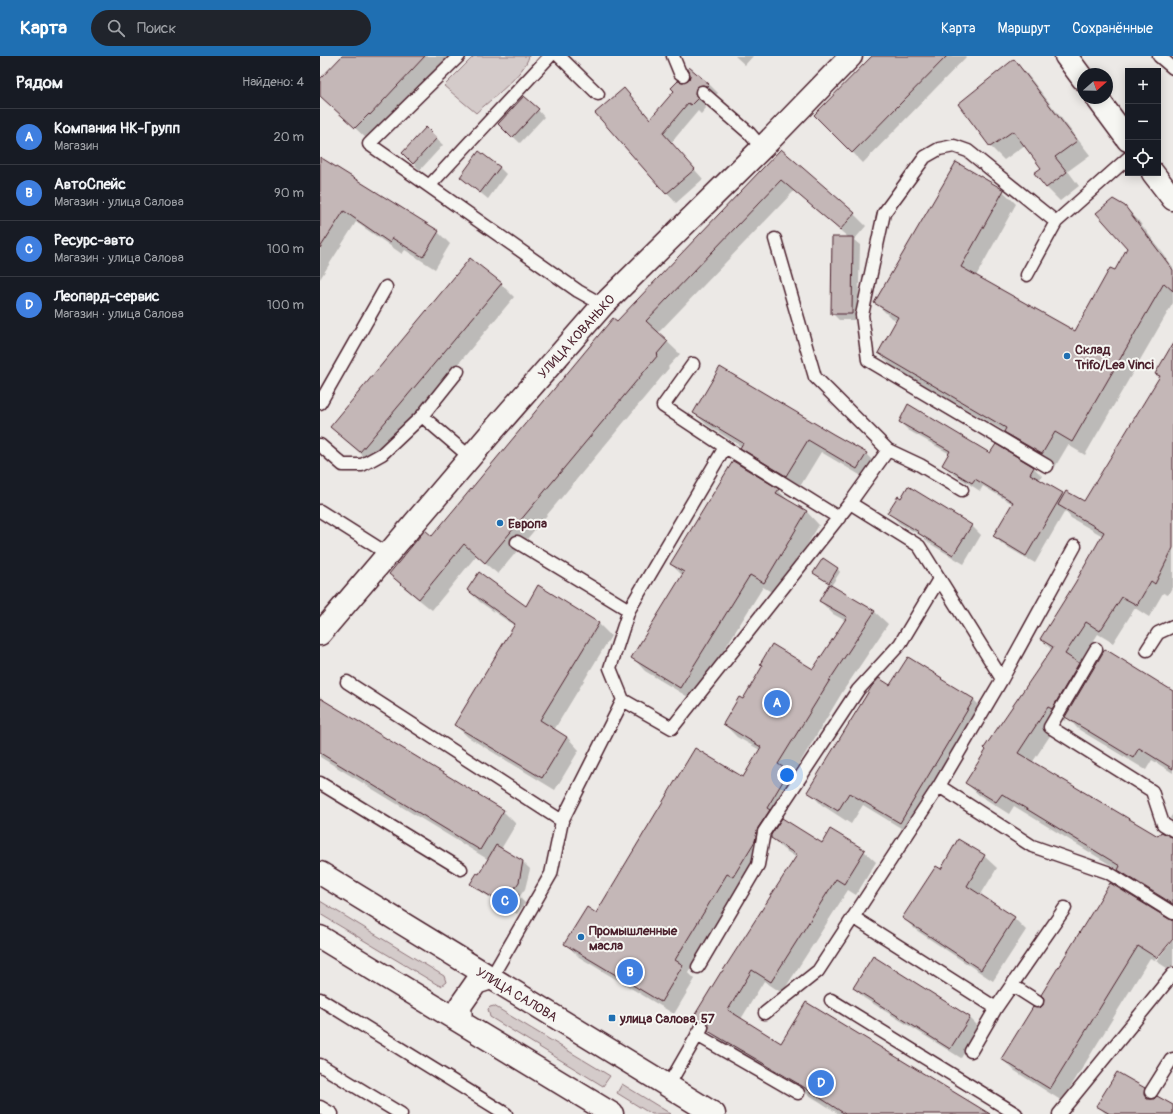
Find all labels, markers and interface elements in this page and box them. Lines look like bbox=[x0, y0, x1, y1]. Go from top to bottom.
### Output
search box bbox=[91, 10, 371, 46]
text: Карта bbox=[20, 16, 67, 40]
icon: search bbox=[105, 17, 127, 39]
text: Поиск bbox=[137, 19, 176, 38]
text: Карта bbox=[941, 20, 976, 37]
text: Маршрут bbox=[998, 20, 1050, 37]
text: Сохранённые bbox=[1072, 20, 1153, 37]
north arrow bbox=[1077, 68, 1113, 104]
map controls bbox=[1125, 68, 1161, 176]
button: + bbox=[1125, 68, 1161, 104]
text: Рядом bbox=[16, 72, 63, 93]
text: Найдено: 4 bbox=[242, 74, 304, 90]
button: − bbox=[1125, 104, 1161, 140]
text: Компания НК-Групп bbox=[54, 119, 180, 138]
text: A bbox=[25, 129, 33, 145]
text: 20 m bbox=[273, 129, 304, 145]
text: Магазин bbox=[54, 138, 98, 154]
button: locate bbox=[1125, 140, 1161, 176]
text: АвтоСпейс bbox=[54, 175, 126, 194]
text: B bbox=[25, 185, 33, 201]
text: 90 m bbox=[274, 185, 304, 201]
text: Магазин · улица Салова bbox=[54, 194, 184, 210]
text: Ресурс-авто bbox=[54, 231, 134, 250]
text: C bbox=[25, 241, 33, 257]
text: 100 m bbox=[267, 241, 304, 257]
text: Магазин · улица Салова bbox=[54, 250, 184, 266]
text: Леопард-сервис bbox=[54, 287, 159, 306]
street label: УЛИЦА КОВАНЬКО bbox=[535, 291, 619, 382]
text: D bbox=[25, 297, 33, 313]
text: 100 m bbox=[267, 297, 304, 313]
text: Магазин · улица Салова bbox=[54, 306, 184, 322]
place label: Склад Trifo/Lea Vinci bbox=[1074, 342, 1154, 373]
marker: Склад Trifo/Lea Vinci bbox=[1062, 351, 1072, 361]
place label: Европа bbox=[508, 516, 547, 532]
marker: Европа bbox=[495, 518, 505, 528]
pin: A bbox=[764, 688, 790, 718]
your location bbox=[777, 765, 797, 785]
pin: C bbox=[492, 886, 518, 916]
place label: Промышленные масла bbox=[589, 923, 678, 954]
marker: Промышленные масла bbox=[576, 932, 586, 942]
pin: B bbox=[617, 957, 643, 987]
street label: УЛИЦА САЛОВА bbox=[473, 964, 561, 1026]
place label: улица Салова, 57 bbox=[619, 1011, 715, 1027]
marker: улица Салова, 57 bbox=[607, 1013, 617, 1023]
pin: D bbox=[808, 1068, 834, 1098]

